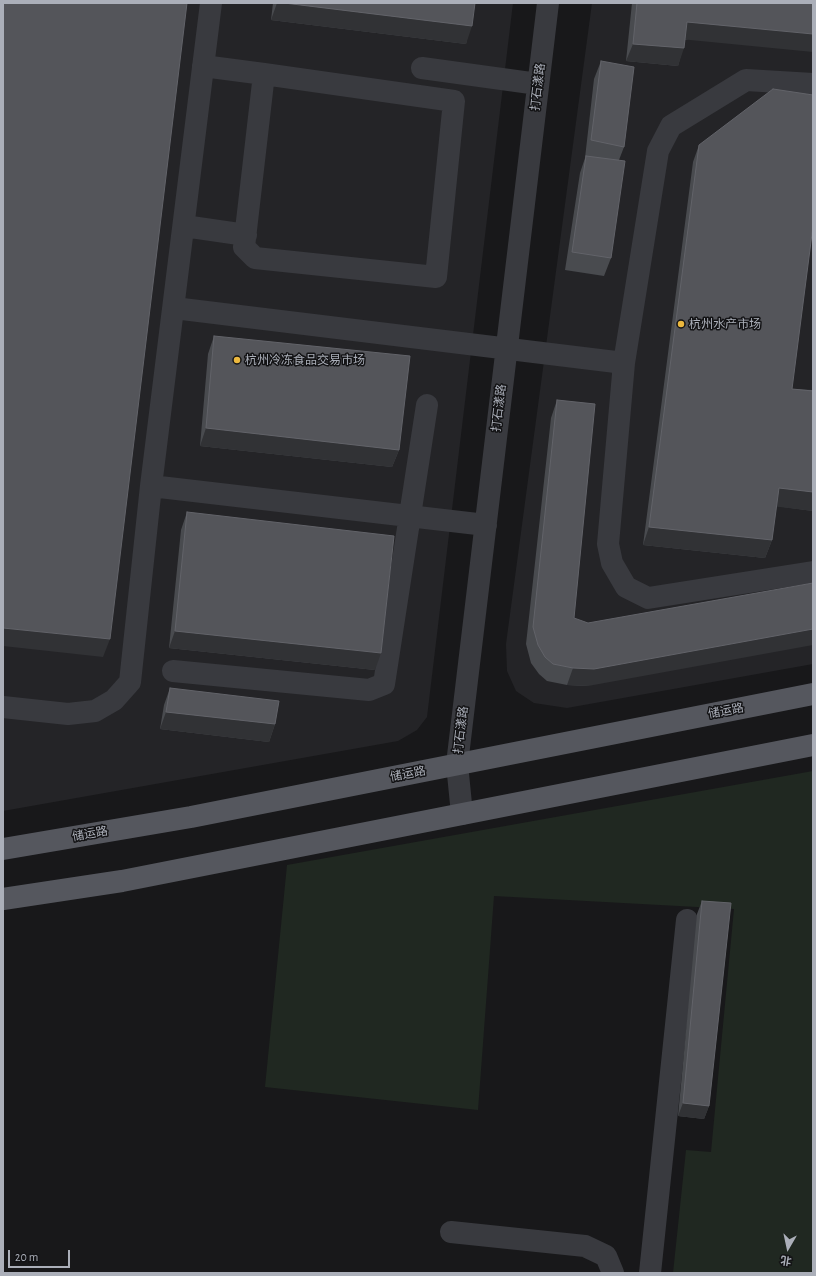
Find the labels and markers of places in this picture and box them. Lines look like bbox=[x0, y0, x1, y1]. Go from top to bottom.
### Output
place label: 杭州水产市场 bbox=[689, 317, 761, 331]
marker: 杭州水产市场 bbox=[676, 319, 686, 329]
place label: 杭州冷冻食品交易市场 bbox=[245, 353, 365, 367]
marker: 杭州冷冻食品交易市场 bbox=[232, 355, 242, 365]

